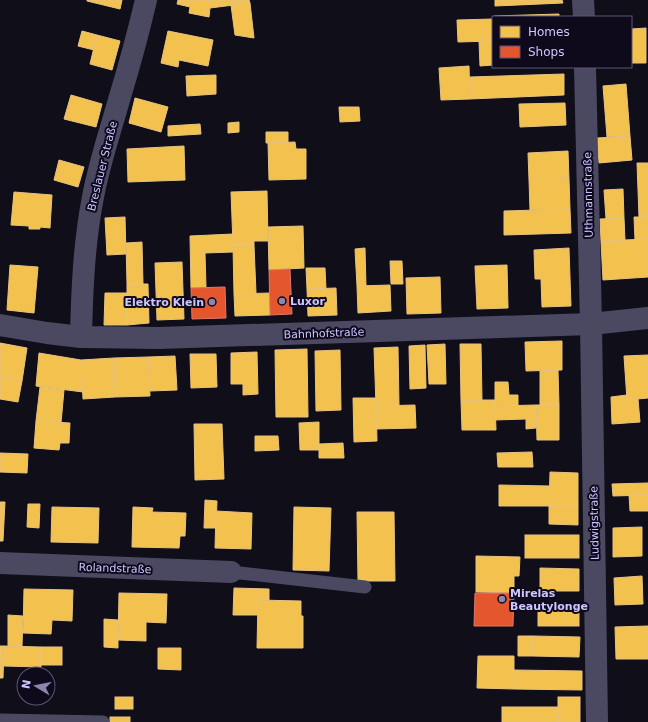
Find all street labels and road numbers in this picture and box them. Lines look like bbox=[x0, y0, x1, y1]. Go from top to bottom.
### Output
street label: Breslauer Straße bbox=[85, 120, 120, 212]
street label: Uthmannstraße bbox=[581, 152, 596, 238]
street label: Bahnhofstraße bbox=[283, 326, 365, 341]
street label: Ludwigstraße bbox=[587, 486, 602, 560]
street label: Rolandstraße bbox=[78, 561, 152, 576]

